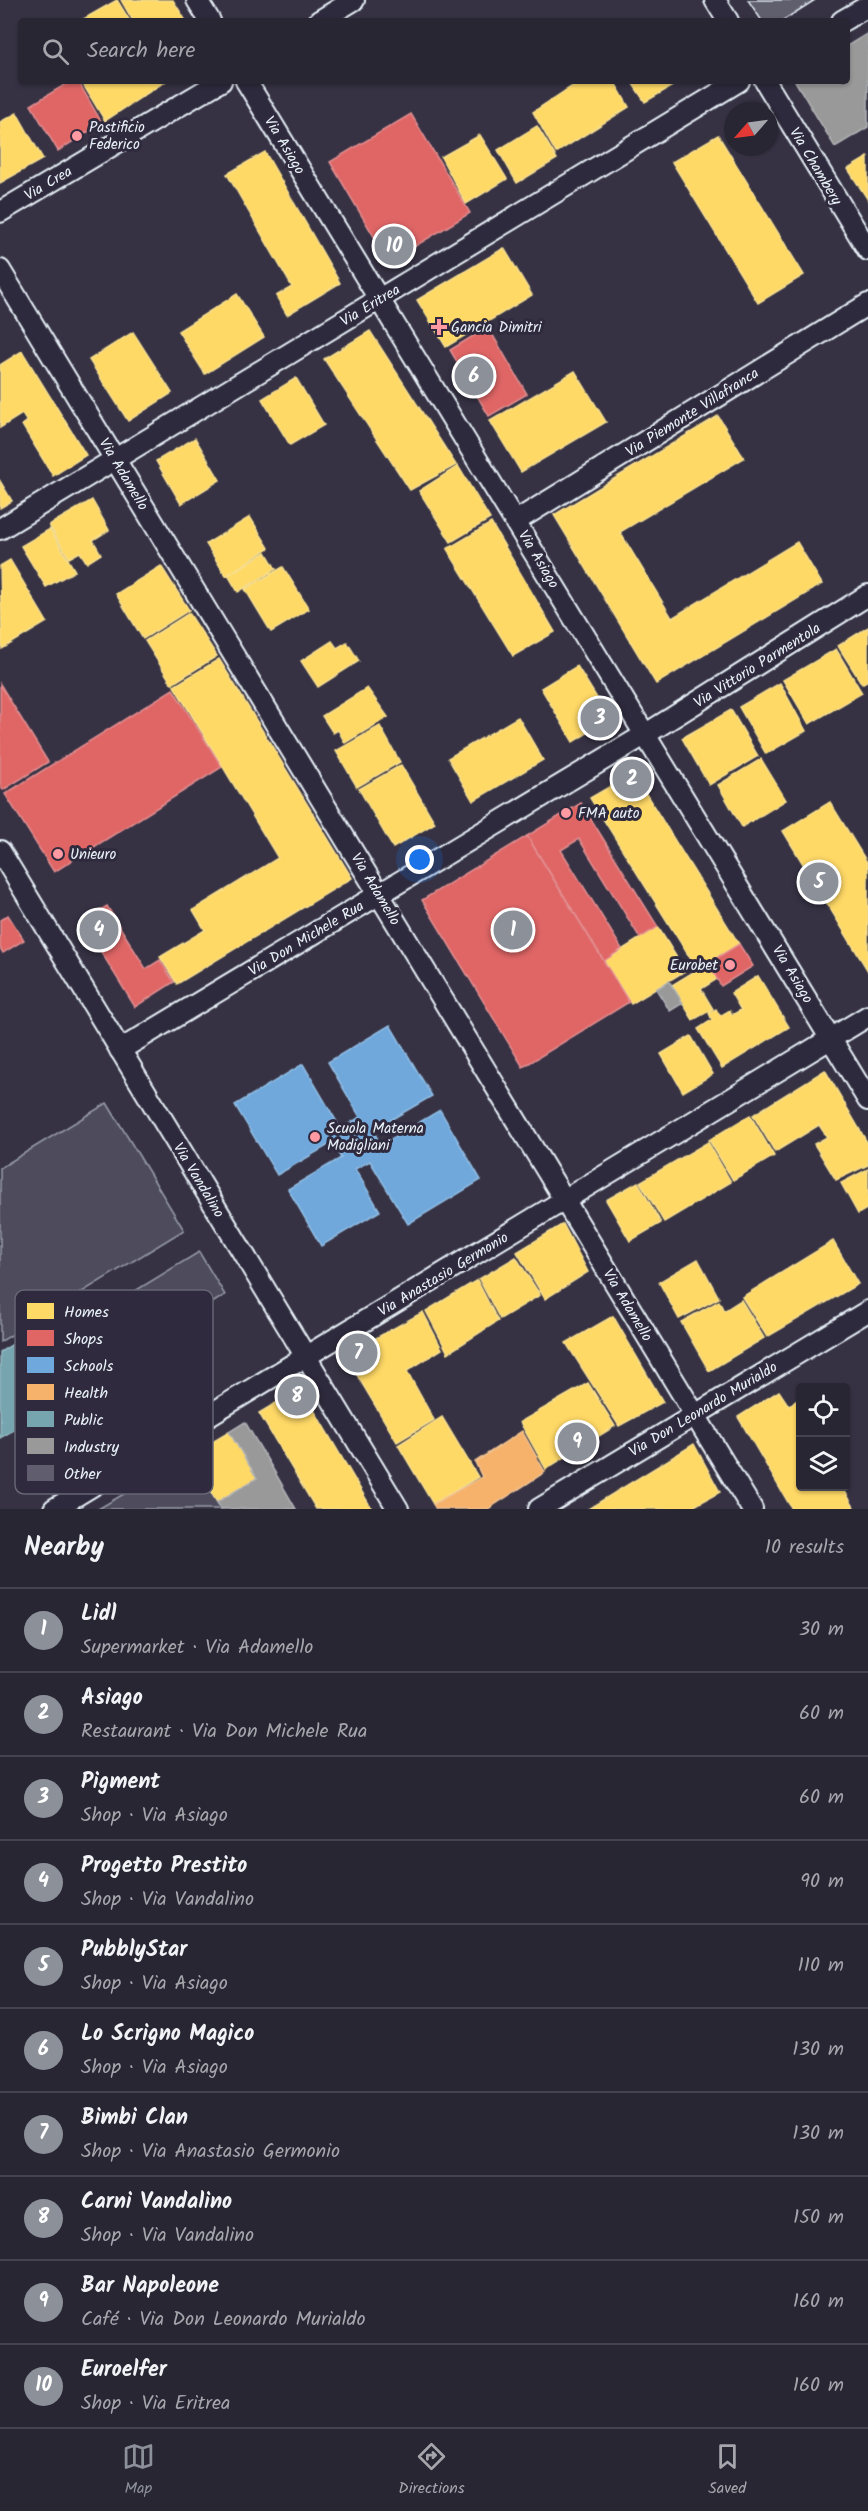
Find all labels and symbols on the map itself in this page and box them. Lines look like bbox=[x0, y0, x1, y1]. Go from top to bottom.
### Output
north arrow bbox=[724, 102, 778, 156]
street label: Via Asiago bbox=[257, 112, 311, 180]
place label: Pastificio Federico bbox=[89, 116, 145, 157]
street label: Via Chambery bbox=[782, 123, 848, 211]
marker: Pastificio Federico bbox=[70, 129, 84, 143]
street label: Via Crea bbox=[20, 160, 77, 208]
pin: 10 bbox=[374, 224, 414, 268]
street label: Via Eritrea bbox=[336, 278, 405, 333]
place label: Gancia Dimitri bbox=[451, 316, 543, 340]
marker: Gancia Dimitri bbox=[432, 320, 446, 334]
pin: 6 bbox=[454, 354, 494, 398]
street label: Via Piemonte Villafranca bbox=[621, 362, 764, 464]
street label: Via Adamello bbox=[92, 434, 154, 516]
street label: Via Asiago bbox=[511, 526, 565, 594]
street label: Via Vittorio Parmentola bbox=[689, 617, 826, 715]
pin: 3 bbox=[580, 696, 620, 740]
pin: 2 bbox=[612, 756, 652, 802]
place label: FMA auto bbox=[578, 802, 640, 826]
marker: FMA auto bbox=[559, 806, 573, 820]
place label: Unieuro bbox=[70, 843, 116, 867]
your location bbox=[405, 845, 434, 874]
marker: Unieuro bbox=[51, 847, 65, 861]
street label: Via Adamello bbox=[344, 849, 406, 931]
pin: 5 bbox=[800, 860, 838, 904]
street label: Via Don Michele Rua bbox=[244, 895, 369, 983]
pin: 4 bbox=[80, 908, 118, 952]
pin: 1 bbox=[494, 908, 532, 952]
street label: Via Asiago bbox=[765, 941, 819, 1009]
place label: Eurobet bbox=[670, 954, 718, 978]
marker: Eurobet bbox=[723, 958, 737, 972]
place label: Scuola Materna Modigliani bbox=[327, 1117, 424, 1158]
marker: Scuola Materna Modigliani bbox=[308, 1130, 322, 1144]
street label: Via Vandalino bbox=[166, 1138, 230, 1223]
street label: Via Anastasio Germonio bbox=[374, 1226, 514, 1323]
street label: Via Adamello bbox=[596, 1265, 658, 1347]
legend bbox=[15, 1290, 213, 1494]
text: Homes bbox=[64, 1300, 109, 1325]
text: Shops bbox=[64, 1327, 103, 1352]
pin: 7 bbox=[338, 1330, 378, 1376]
text: Schools bbox=[64, 1354, 114, 1379]
street label: Via Don Leonardo Murialdo bbox=[625, 1356, 783, 1464]
pin: 8 bbox=[278, 1374, 316, 1418]
text: Health bbox=[64, 1381, 108, 1406]
text: Public bbox=[64, 1408, 104, 1433]
pin: 9 bbox=[558, 1420, 596, 1464]
text: Industry bbox=[64, 1435, 119, 1460]
text: Other bbox=[64, 1462, 103, 1487]

